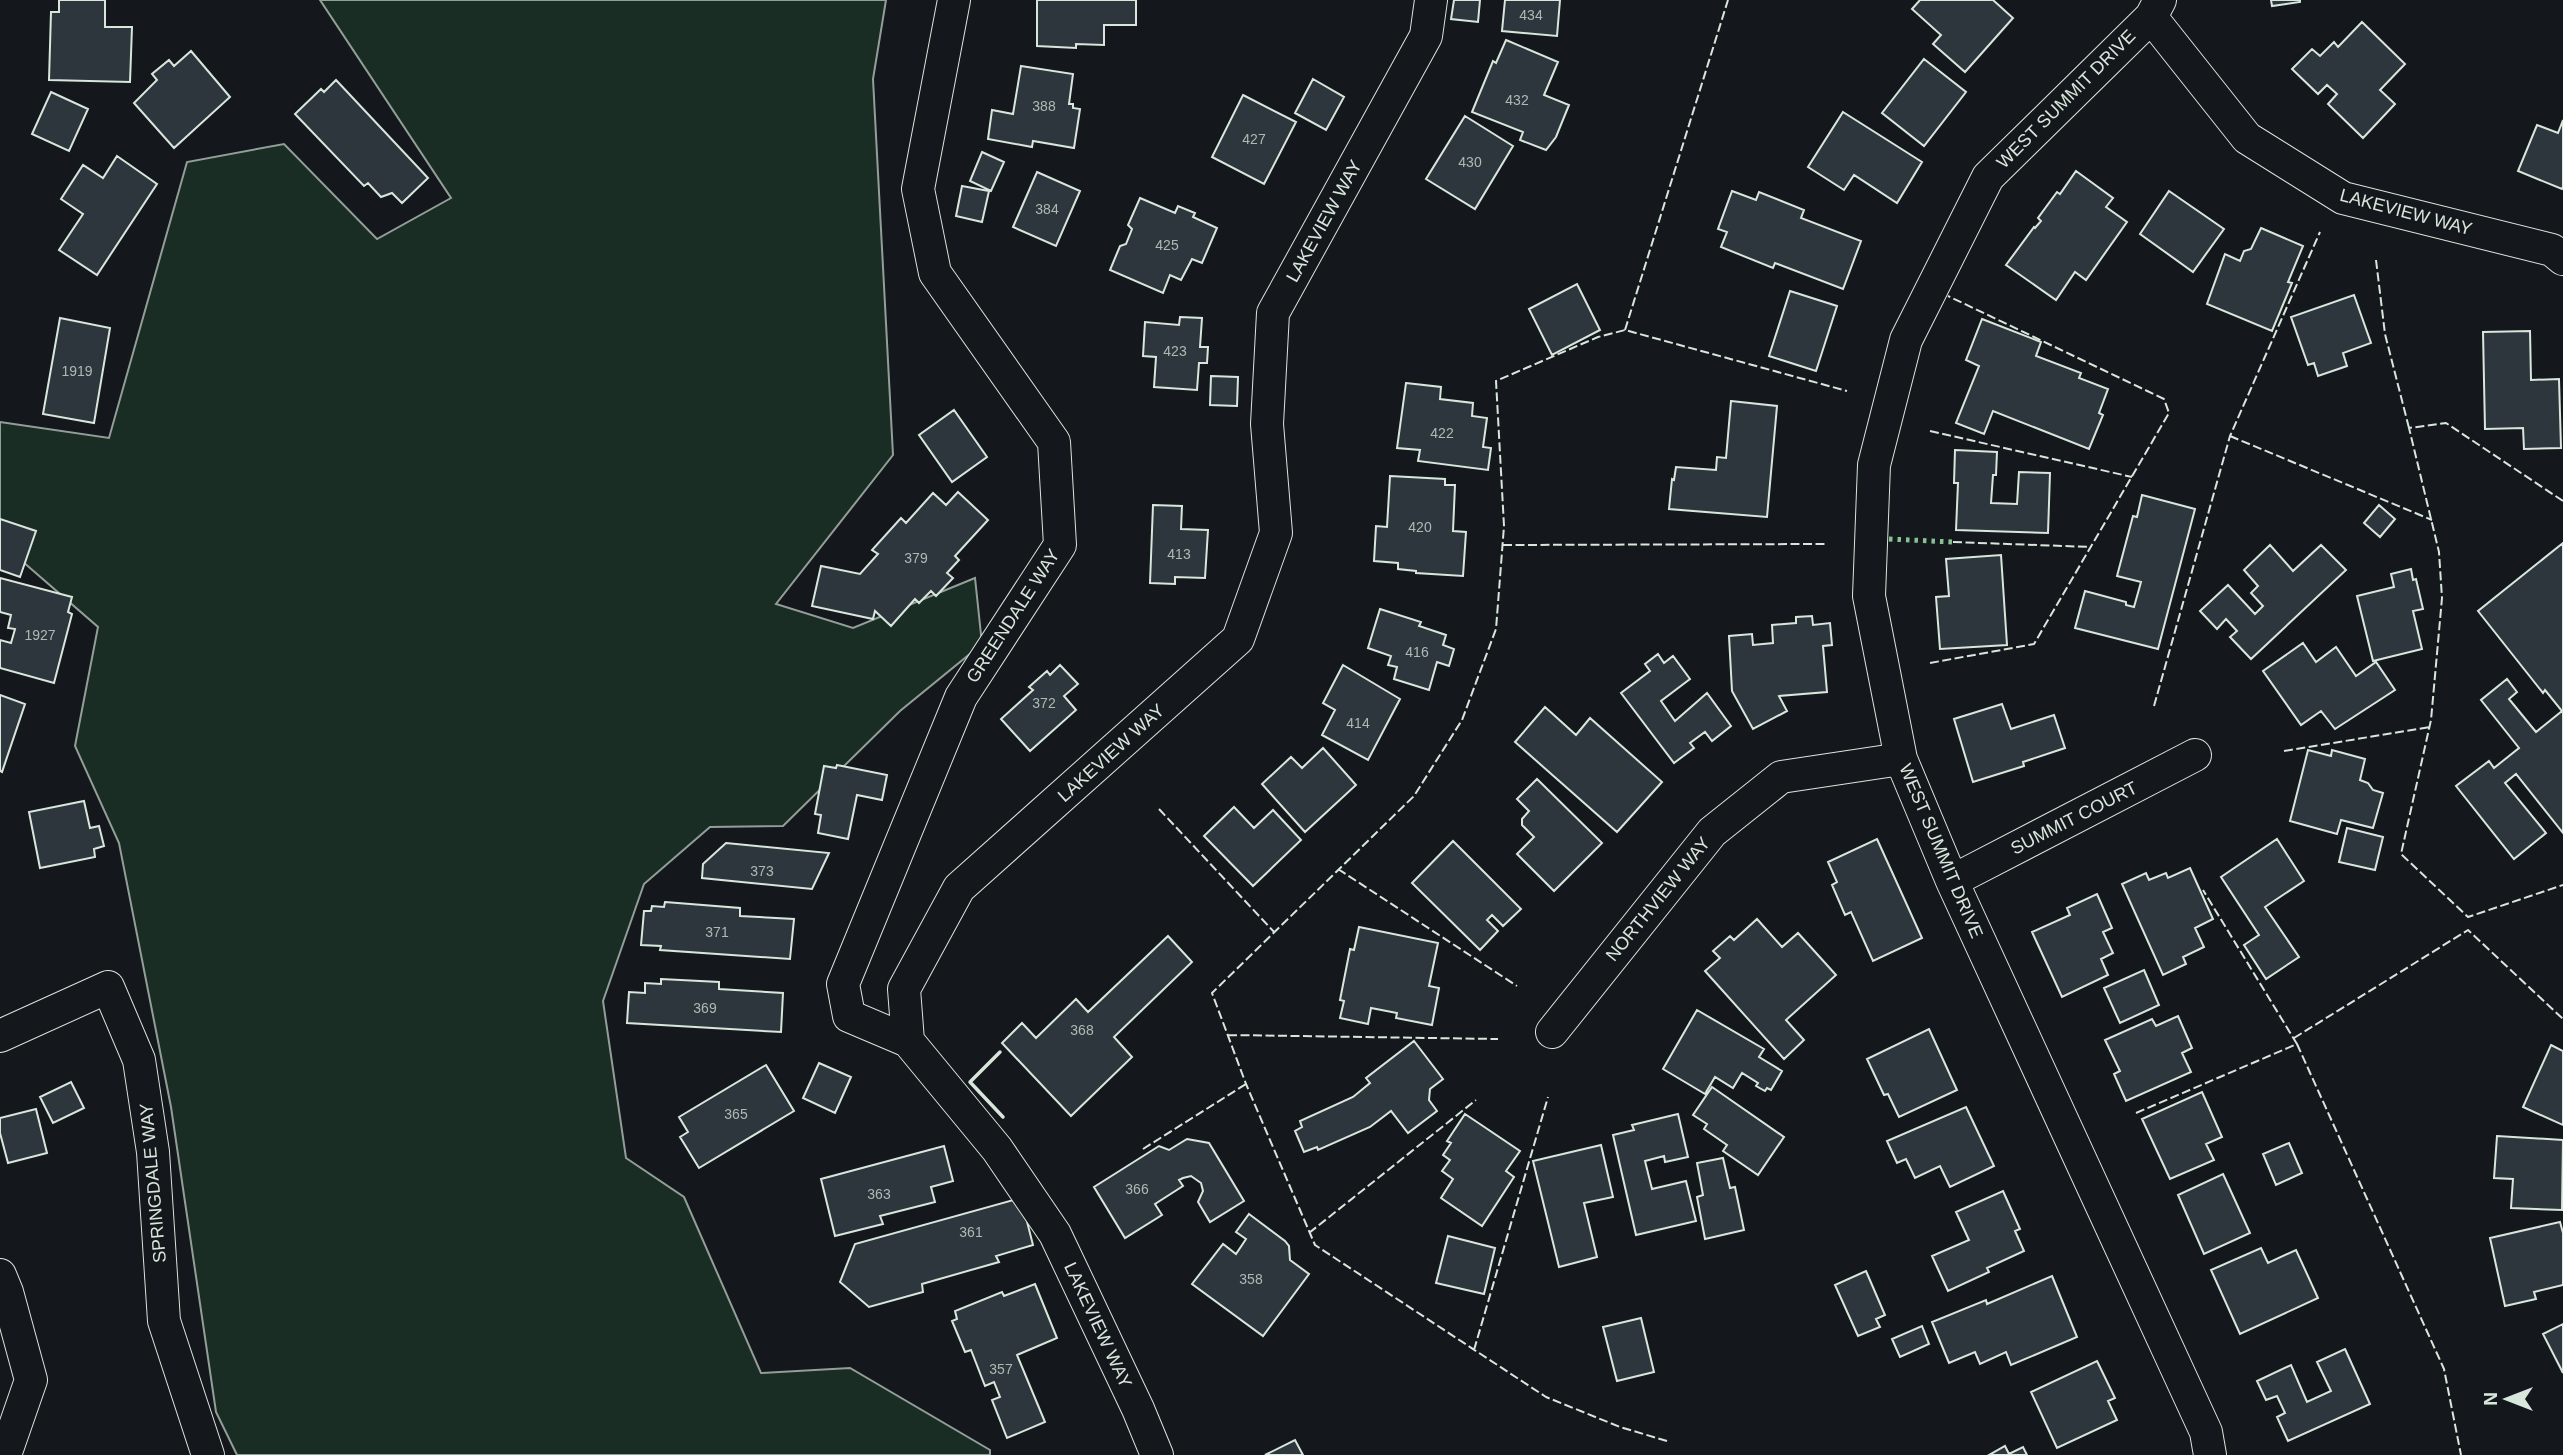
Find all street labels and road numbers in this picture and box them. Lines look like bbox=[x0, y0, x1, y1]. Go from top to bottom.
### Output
street label: WEST SUMMIT DRIVE bbox=[1993, 26, 2139, 172]
street label: LAKEVIEW WAY bbox=[1282, 157, 1366, 285]
street label: LAKEVIEW WAY bbox=[2338, 185, 2474, 239]
street label: GREENDALE WAY bbox=[962, 546, 1064, 686]
street label: LAKEVIEW WAY bbox=[1054, 700, 1168, 806]
street label: WEST SUMMIT DRIVE bbox=[1895, 761, 1987, 941]
street label: SUMMIT COURT bbox=[2007, 777, 2141, 859]
street label: NORTHVIEW WAY bbox=[1602, 833, 1714, 965]
street label: SPRINGDALE WAY bbox=[136, 1102, 170, 1264]
street label: LAKEVIEW WAY bbox=[1060, 1259, 1136, 1391]

